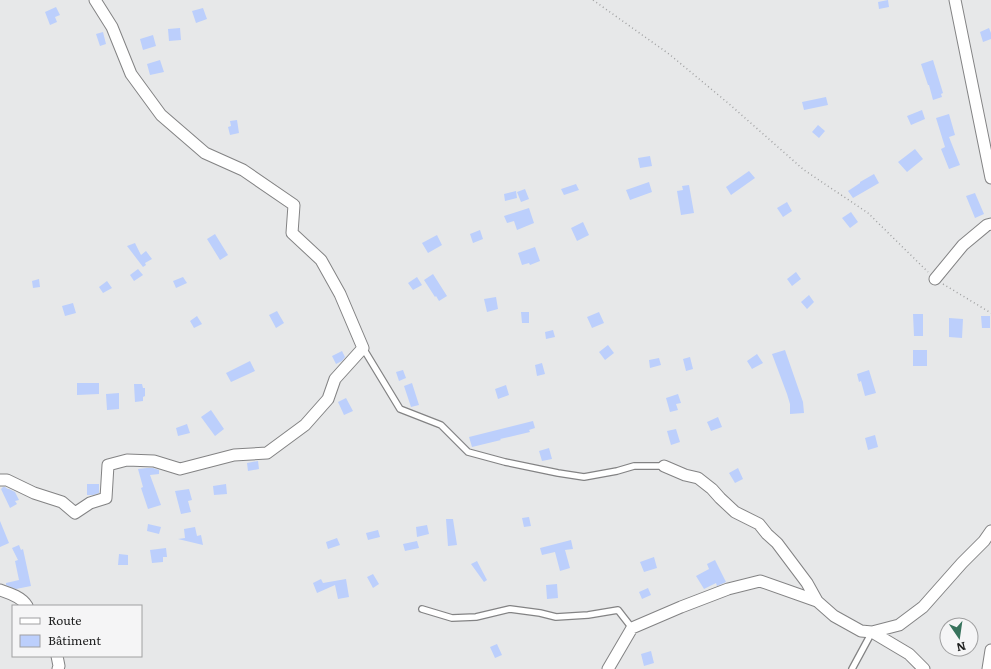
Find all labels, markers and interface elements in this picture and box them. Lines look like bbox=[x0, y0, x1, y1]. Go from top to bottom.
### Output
legend bbox=[12, 605, 142, 657]
text: Route bbox=[48, 611, 82, 629]
north arrow bbox=[939, 617, 979, 657]
text: Bâtiment bbox=[48, 631, 101, 649]
text: N bbox=[955, 639, 968, 657]

